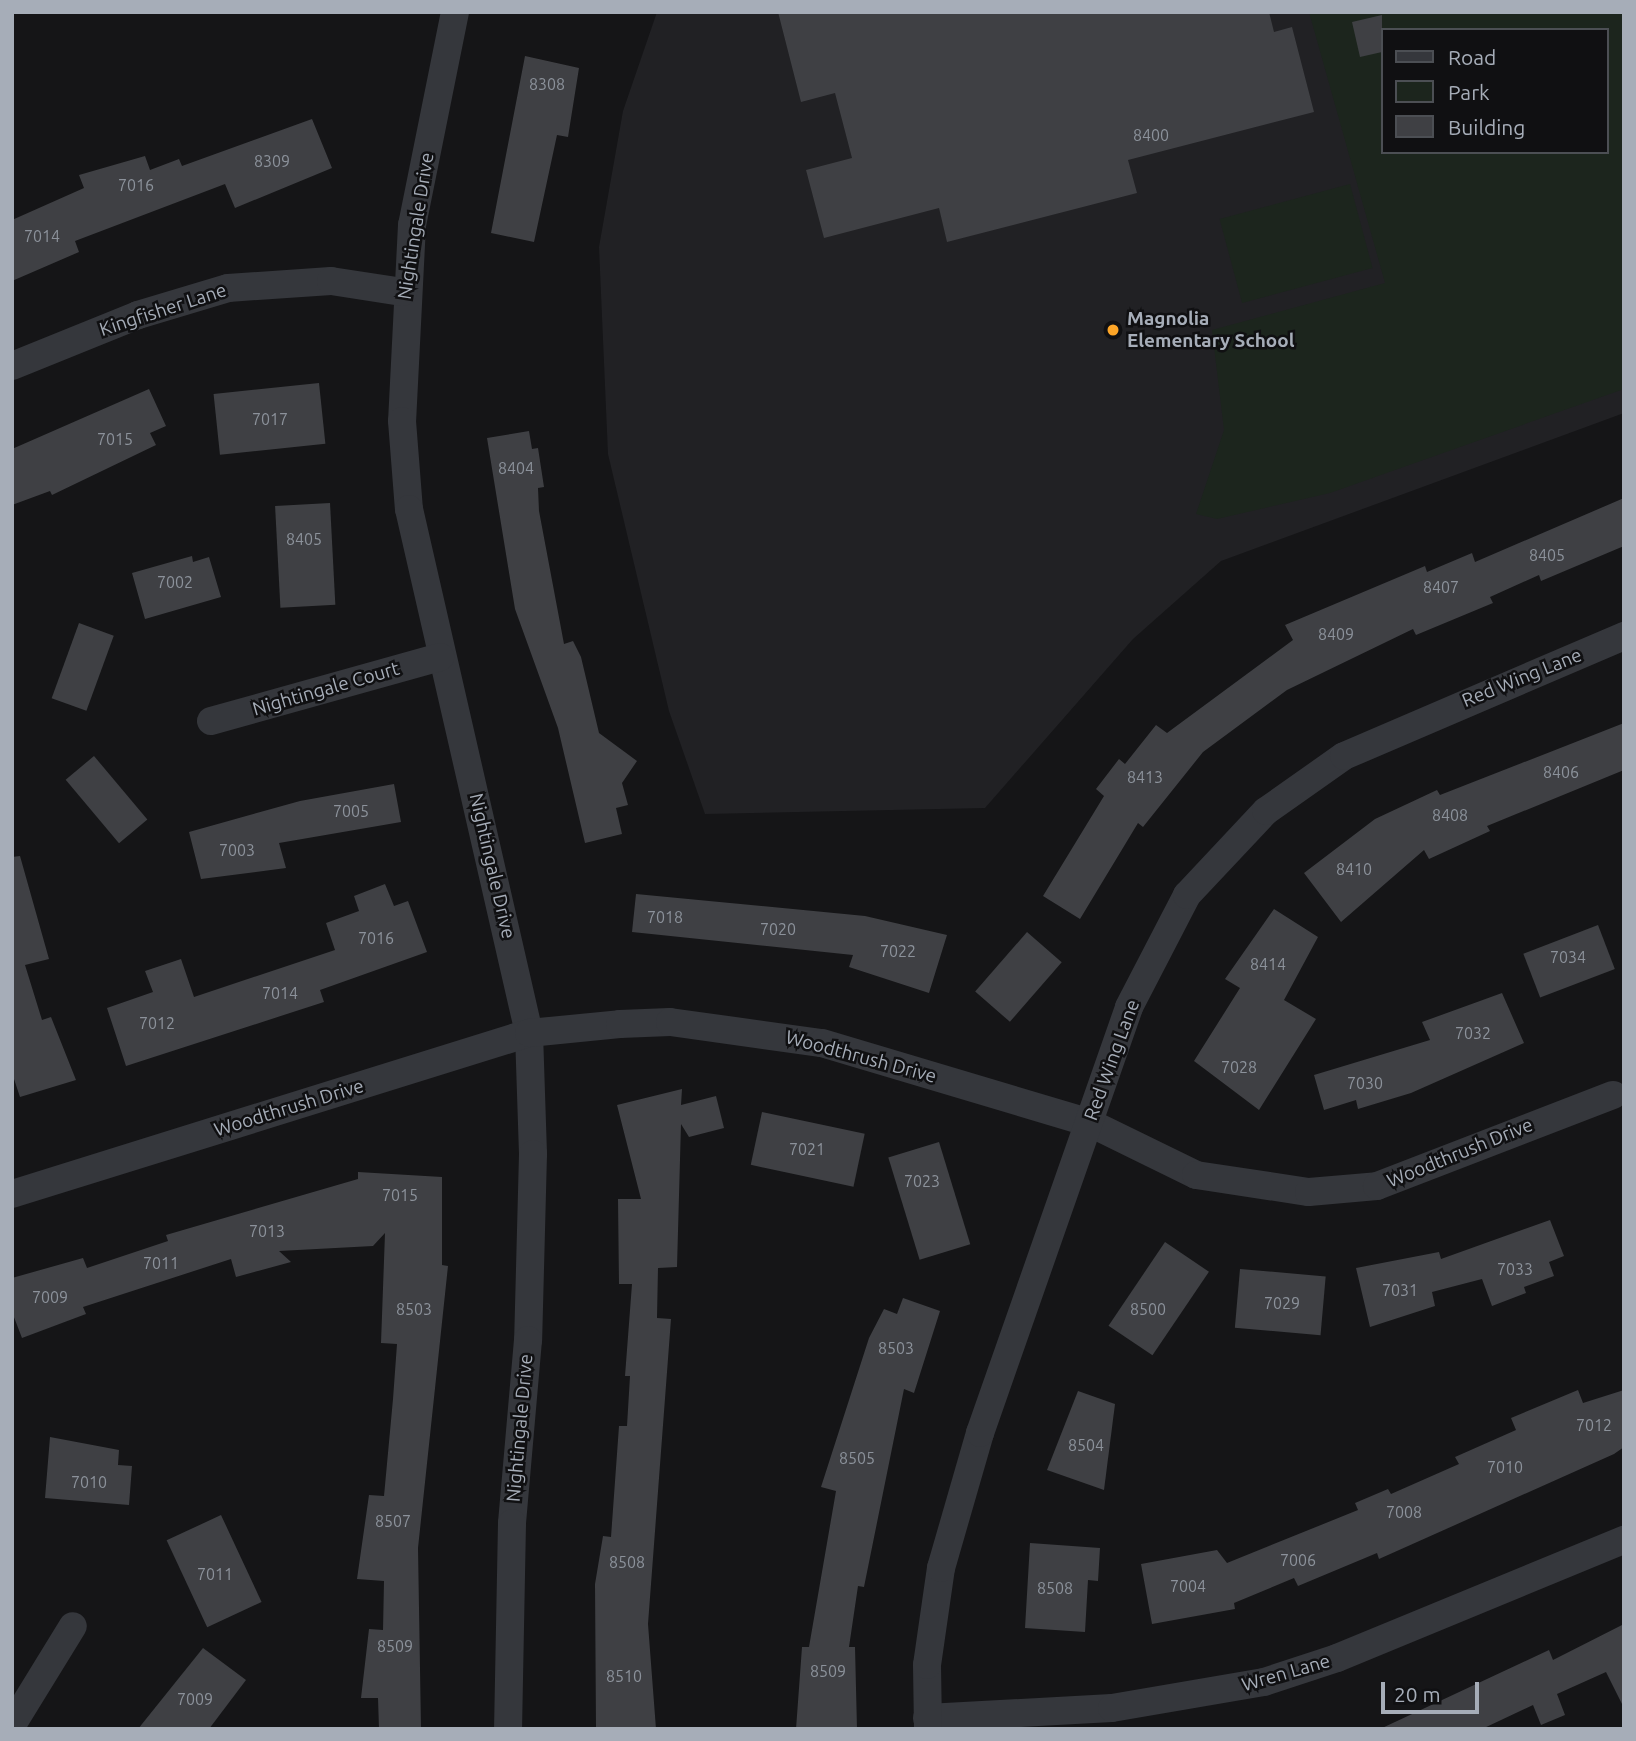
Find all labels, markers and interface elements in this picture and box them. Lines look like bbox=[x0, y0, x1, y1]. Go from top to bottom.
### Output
legend bbox=[1380, 28, 1608, 154]
text: Road bbox=[1448, 45, 1496, 69]
house number: 8308 bbox=[529, 74, 565, 94]
text: Park bbox=[1448, 80, 1490, 104]
text: Building bbox=[1448, 115, 1525, 139]
house number: 8400 bbox=[1133, 125, 1169, 145]
house number: 8309 bbox=[254, 151, 290, 171]
street label: Nightingale Drive bbox=[393, 151, 439, 301]
house number: 7016 bbox=[118, 175, 154, 195]
house number: 7014 bbox=[24, 226, 60, 246]
street label: Kingfisher Lane bbox=[97, 279, 229, 341]
place label: Magnolia Elementary School bbox=[1127, 308, 1294, 352]
marker: Magnolia Elementary School bbox=[1105, 322, 1121, 338]
house number: 7017 bbox=[252, 409, 288, 429]
house number: 7015 bbox=[97, 429, 133, 449]
house number: 8404 bbox=[498, 458, 534, 478]
house number: 8405 bbox=[286, 529, 322, 549]
house number: 8405 bbox=[1529, 545, 1565, 565]
house number: 7002 bbox=[157, 572, 193, 592]
house number: 8407 bbox=[1423, 577, 1459, 597]
house number: 8409 bbox=[1318, 624, 1354, 644]
street label: Red Wing Lane bbox=[1459, 644, 1585, 712]
street label: Nightingale Court bbox=[250, 657, 402, 721]
house number: 8406 bbox=[1543, 762, 1579, 782]
house number: 8413 bbox=[1127, 767, 1163, 787]
street label: Nightingale Drive bbox=[464, 791, 520, 941]
house number: 7005 bbox=[333, 801, 369, 821]
house number: 8408 bbox=[1432, 805, 1468, 825]
house number: 7003 bbox=[219, 840, 255, 860]
house number: 8410 bbox=[1336, 859, 1372, 879]
house number: 7018 bbox=[647, 907, 683, 927]
house number: 7020 bbox=[760, 919, 796, 939]
house number: 7016 bbox=[358, 928, 394, 948]
house number: 7022 bbox=[880, 941, 916, 961]
house number: 7034 bbox=[1550, 947, 1586, 967]
house number: 8414 bbox=[1250, 954, 1286, 974]
house number: 7014 bbox=[262, 983, 298, 1003]
street label: Red Wing Lane bbox=[1080, 996, 1144, 1124]
house number: 7012 bbox=[139, 1013, 175, 1033]
house number: 7032 bbox=[1455, 1023, 1491, 1043]
street label: Woodthrush Drive bbox=[783, 1026, 939, 1088]
house number: 7028 bbox=[1221, 1057, 1257, 1077]
house number: 7030 bbox=[1347, 1073, 1383, 1093]
street label: Woodthrush Drive bbox=[211, 1074, 367, 1142]
street label: Woodthrush Drive bbox=[1384, 1113, 1536, 1193]
house number: 7021 bbox=[789, 1139, 825, 1159]
house number: 7023 bbox=[904, 1171, 940, 1191]
house number: 7015 bbox=[382, 1185, 418, 1205]
house number: 7013 bbox=[249, 1221, 285, 1241]
house number: 7011 bbox=[143, 1253, 179, 1273]
house number: 7033 bbox=[1497, 1259, 1533, 1279]
house number: 7031 bbox=[1382, 1280, 1418, 1300]
house number: 7009 bbox=[32, 1287, 68, 1307]
house number: 7029 bbox=[1264, 1293, 1300, 1313]
house number: 8503 bbox=[396, 1299, 432, 1319]
house number: 8500 bbox=[1130, 1299, 1166, 1319]
house number: 8503 bbox=[878, 1338, 914, 1358]
street label: Nightingale Drive bbox=[502, 1353, 538, 1503]
house number: 7012 bbox=[1576, 1415, 1612, 1435]
house number: 8504 bbox=[1068, 1435, 1104, 1455]
house number: 8505 bbox=[839, 1448, 875, 1468]
house number: 7010 bbox=[1487, 1457, 1523, 1477]
house number: 7010 bbox=[71, 1472, 107, 1492]
house number: 7008 bbox=[1386, 1502, 1422, 1522]
house number: 8507 bbox=[375, 1511, 411, 1531]
house number: 7006 bbox=[1280, 1550, 1316, 1570]
house number: 8508 bbox=[609, 1552, 645, 1572]
house number: 7011 bbox=[197, 1564, 233, 1584]
house number: 7004 bbox=[1170, 1576, 1206, 1596]
house number: 8508 bbox=[1037, 1578, 1073, 1598]
house number: 8509 bbox=[377, 1636, 413, 1656]
street label: Wren Lane bbox=[1239, 1649, 1333, 1697]
house number: 8509 bbox=[810, 1661, 846, 1681]
house number: 8510 bbox=[606, 1666, 642, 1686]
scale bar bbox=[1384, 1668, 1482, 1712]
text: 20 m bbox=[1394, 1682, 1441, 1706]
house number: 7009 bbox=[177, 1689, 213, 1709]

